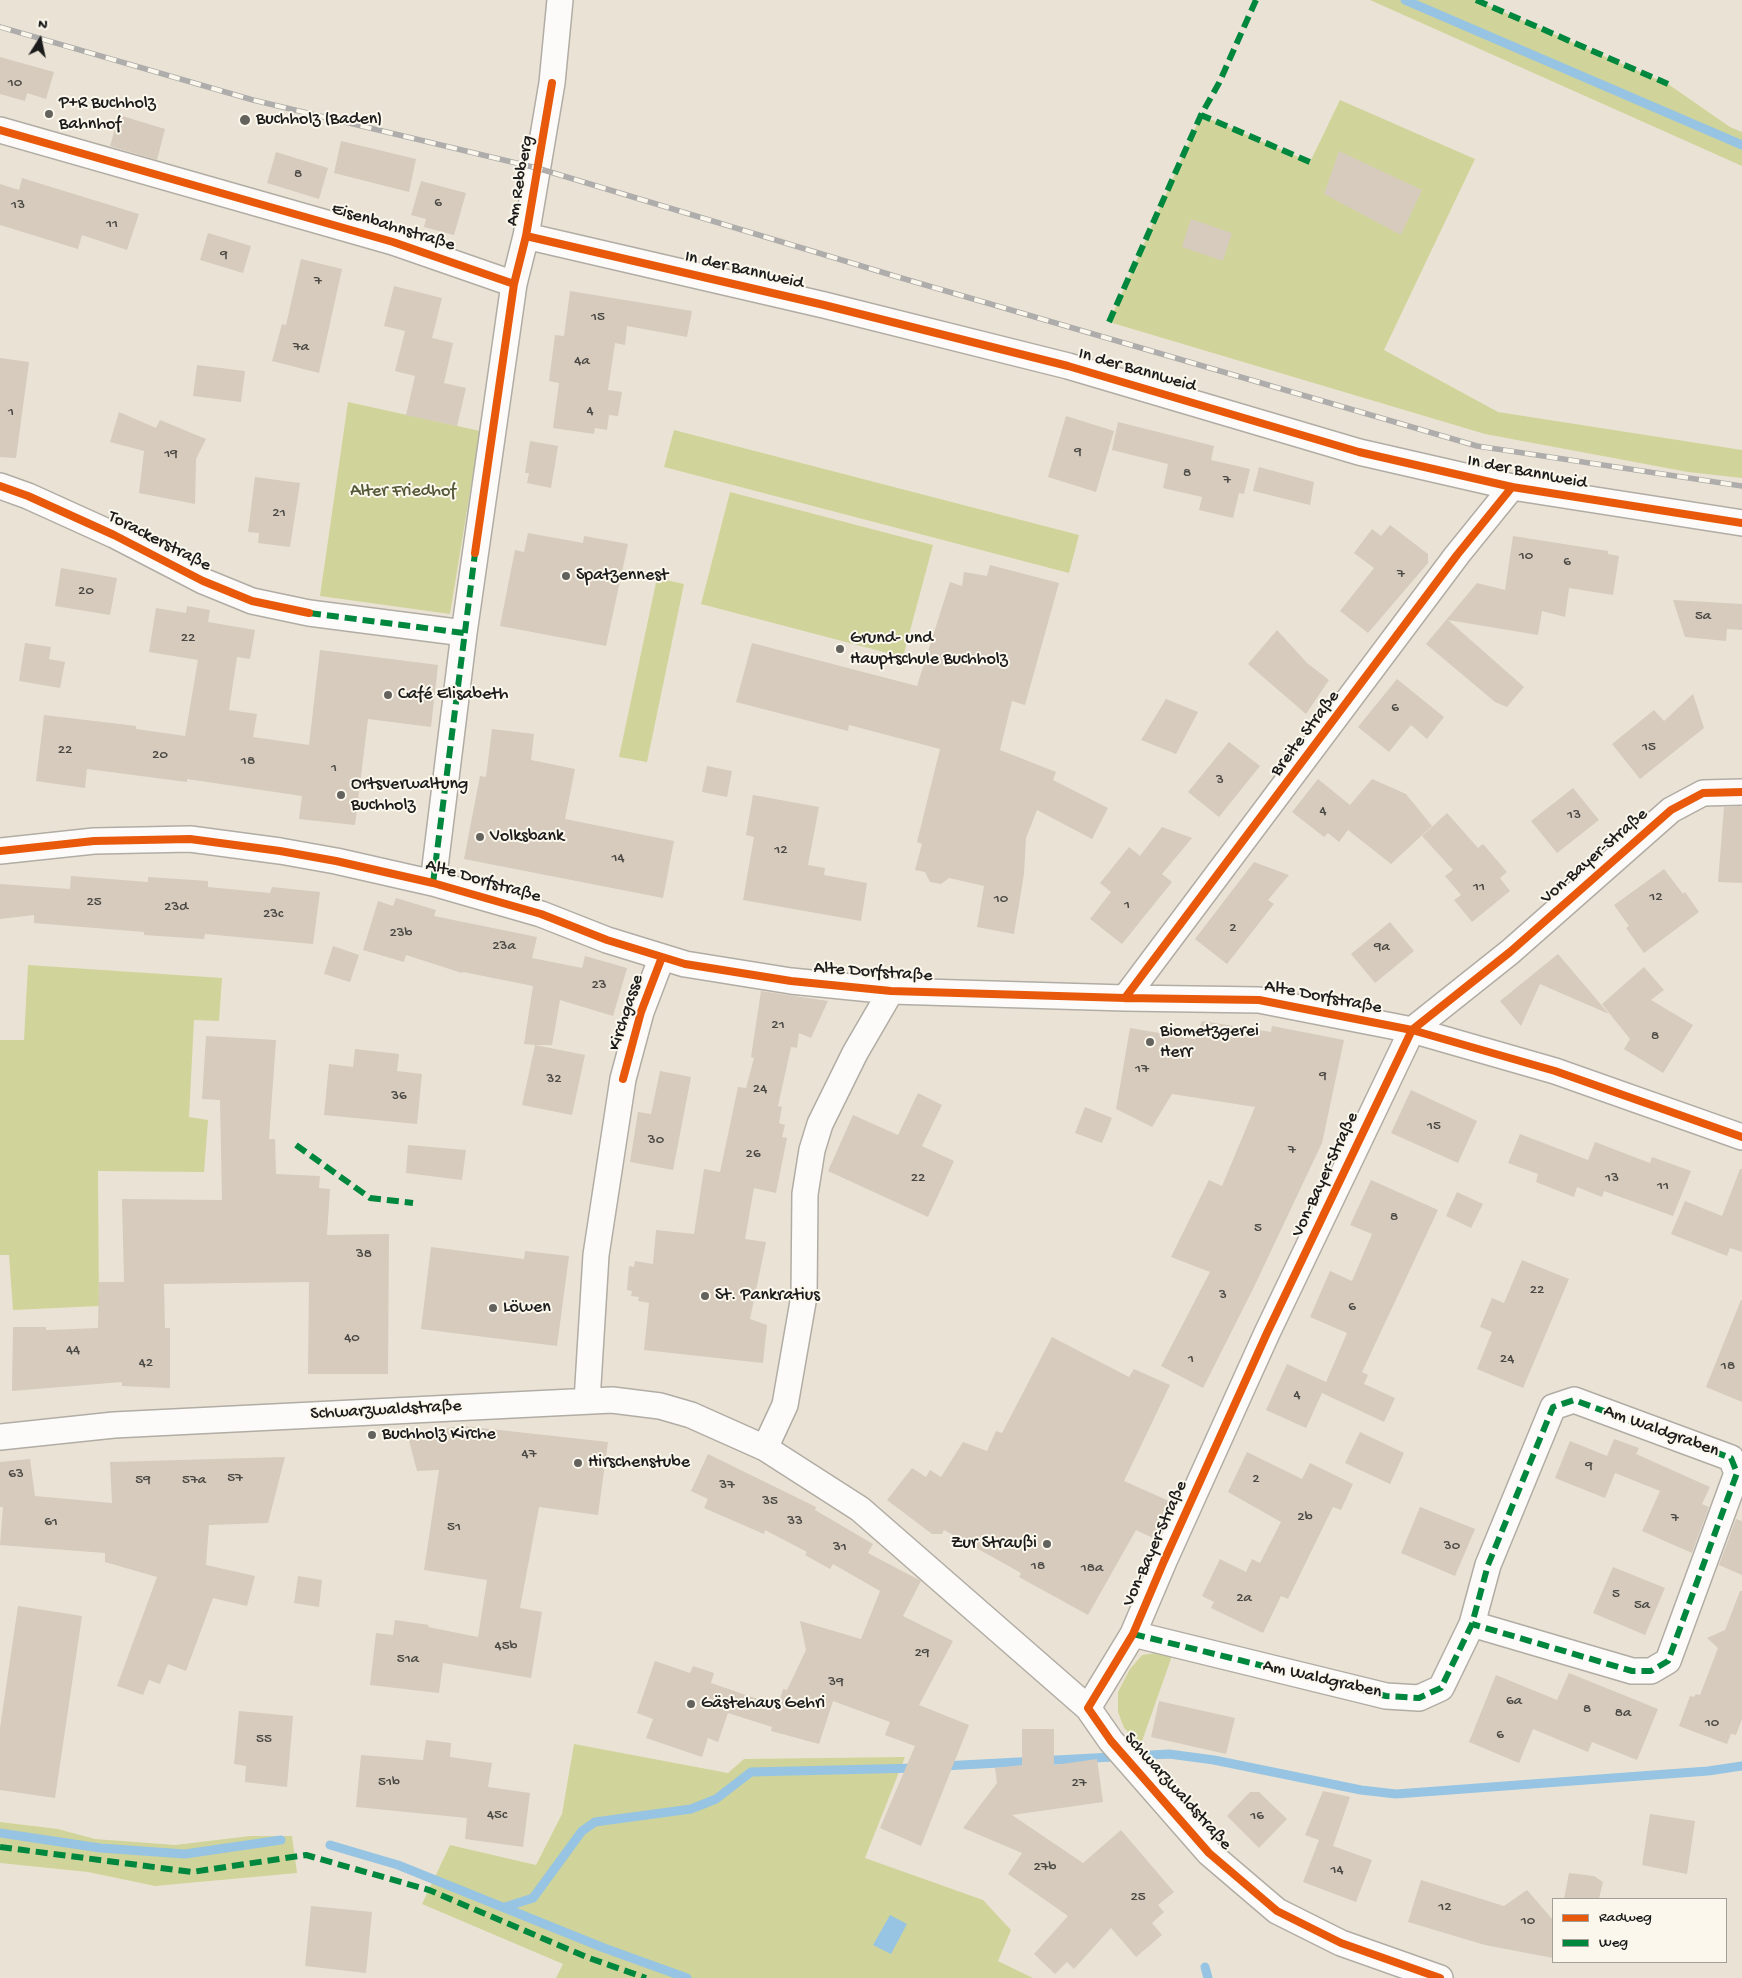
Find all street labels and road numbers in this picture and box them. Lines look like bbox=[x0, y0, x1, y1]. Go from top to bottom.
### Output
street label: Am Rebberg bbox=[502, 134, 540, 228]
street label: Eisenbahnstraße bbox=[329, 199, 457, 257]
street label: In der Bannweid bbox=[682, 247, 806, 295]
street label: In der Bannweid bbox=[1076, 344, 1198, 398]
street label: In der Bannweid bbox=[1465, 451, 1589, 495]
street label: Torackerstraße bbox=[104, 507, 214, 577]
street label: Breite Straße bbox=[1267, 687, 1345, 781]
street label: Von-Bayer-Straße bbox=[1537, 804, 1653, 910]
street label: Alte Dorfstraße bbox=[423, 855, 543, 909]
street label: Alte Dorfstraße bbox=[813, 958, 933, 988]
street label: Kirchgasse bbox=[605, 972, 649, 1054]
street label: Alte Dorfstraße bbox=[1263, 976, 1383, 1020]
street label: Von-Bayer-Straße bbox=[1288, 1109, 1364, 1241]
street label: Schwarzwaldstraße bbox=[310, 1396, 462, 1426]
street label: Am Waldgraben bbox=[1600, 1401, 1722, 1463]
street label: Von-Bayer-Straße bbox=[1119, 1478, 1193, 1610]
street label: Am Waldgraben bbox=[1260, 1656, 1384, 1704]
street label: Schwarzwaldstraße bbox=[1118, 1729, 1236, 1855]

